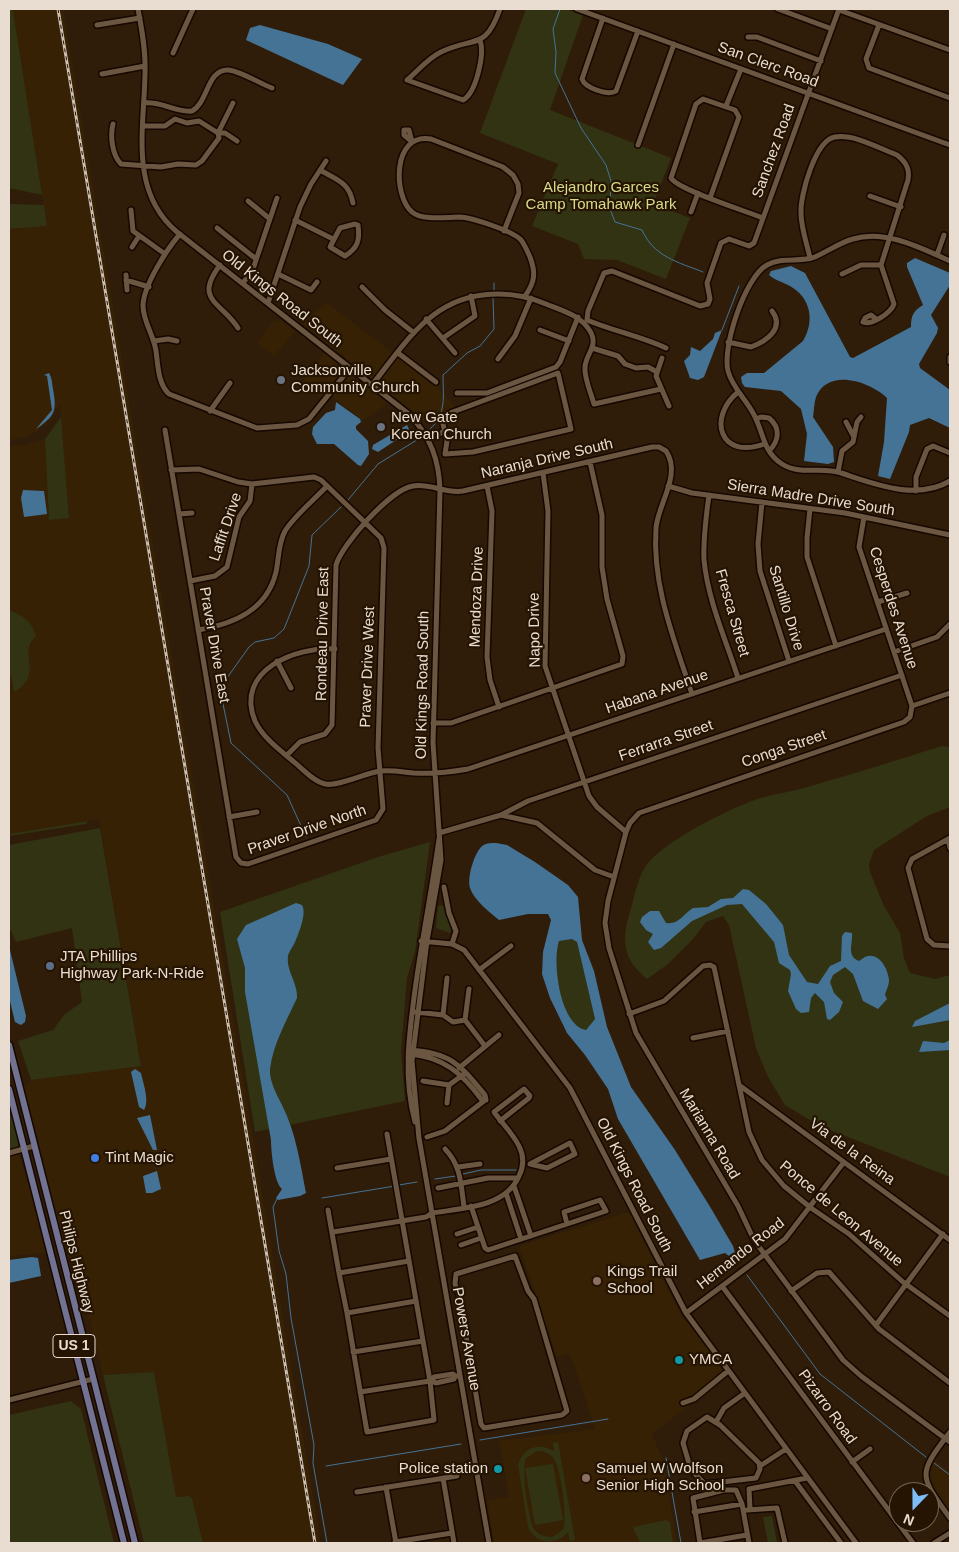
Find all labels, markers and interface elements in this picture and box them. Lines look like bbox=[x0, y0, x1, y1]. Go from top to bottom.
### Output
street label: San Clerc Road bbox=[715, 38, 821, 92]
street label: Sanchez Road bbox=[749, 102, 799, 200]
park label: Alejandro Garces Camp Tomahawk Park bbox=[526, 179, 676, 214]
street label: Old Kings Road South bbox=[218, 246, 346, 352]
place label: Jacksonville Community Church bbox=[291, 362, 419, 397]
marker: Jacksonville Community Church bbox=[275, 374, 287, 386]
place label: New Gate Korean Church bbox=[391, 409, 492, 444]
marker: New Gate Korean Church bbox=[375, 421, 387, 433]
street label: Naranja Drive South bbox=[479, 435, 615, 483]
street label: Sierra Madre Drive South bbox=[726, 476, 896, 520]
street label: Laffit Drive bbox=[206, 490, 246, 564]
street label: Cesperdes Avenue bbox=[865, 545, 921, 671]
street label: Mendoza Drive bbox=[466, 546, 488, 648]
street label: Santillo Drive bbox=[764, 563, 808, 653]
street label: Rondeau Drive East bbox=[313, 567, 333, 701]
street label: Fresca Street bbox=[711, 567, 753, 659]
street label: Praver Drive East bbox=[195, 586, 233, 704]
street label: Napo Drive bbox=[525, 592, 545, 668]
street label: Praver Drive West bbox=[357, 606, 379, 728]
street label: Old Kings Road South bbox=[413, 611, 433, 759]
street label: Habana Avenue bbox=[603, 666, 711, 718]
street label: Ferrarra Street bbox=[617, 716, 715, 766]
street label: Conga Street bbox=[739, 726, 829, 772]
street label: Praver Drive North bbox=[245, 801, 369, 859]
place label: JTA Phillips Highway Park-N-Ride bbox=[60, 948, 204, 983]
marker: JTA Phillips Highway Park-N-Ride bbox=[44, 960, 56, 972]
street label: Marianna Road bbox=[675, 1085, 743, 1183]
street label: Old Kings Road South bbox=[592, 1115, 676, 1255]
street label: Via de la Reina bbox=[806, 1115, 898, 1189]
place label: Tint Magic bbox=[105, 1149, 174, 1167]
marker: Tint Magic bbox=[89, 1152, 101, 1164]
street label: Ponce de Leon Avenue bbox=[776, 1157, 906, 1271]
street label: Philips Highway bbox=[54, 1208, 98, 1316]
street label: Hernando Road bbox=[694, 1214, 788, 1294]
place label: Kings Trail School bbox=[607, 1263, 677, 1298]
marker: Kings Trail School bbox=[591, 1275, 603, 1287]
street label: Powers Avenue bbox=[448, 1286, 484, 1392]
road number: US 1 bbox=[53, 1334, 95, 1358]
place label: YMCA bbox=[689, 1351, 732, 1369]
marker: YMCA bbox=[673, 1354, 685, 1366]
street label: Pizarro Road bbox=[794, 1366, 860, 1448]
place label: Police station bbox=[399, 1460, 488, 1478]
place label: Samuel W Wolfson Senior High School bbox=[596, 1460, 724, 1495]
marker: Police station bbox=[492, 1463, 504, 1475]
marker: Samuel W Wolfson Senior High School bbox=[580, 1472, 592, 1484]
north arrow bbox=[889, 1482, 939, 1532]
text: N bbox=[901, 1511, 916, 1529]

